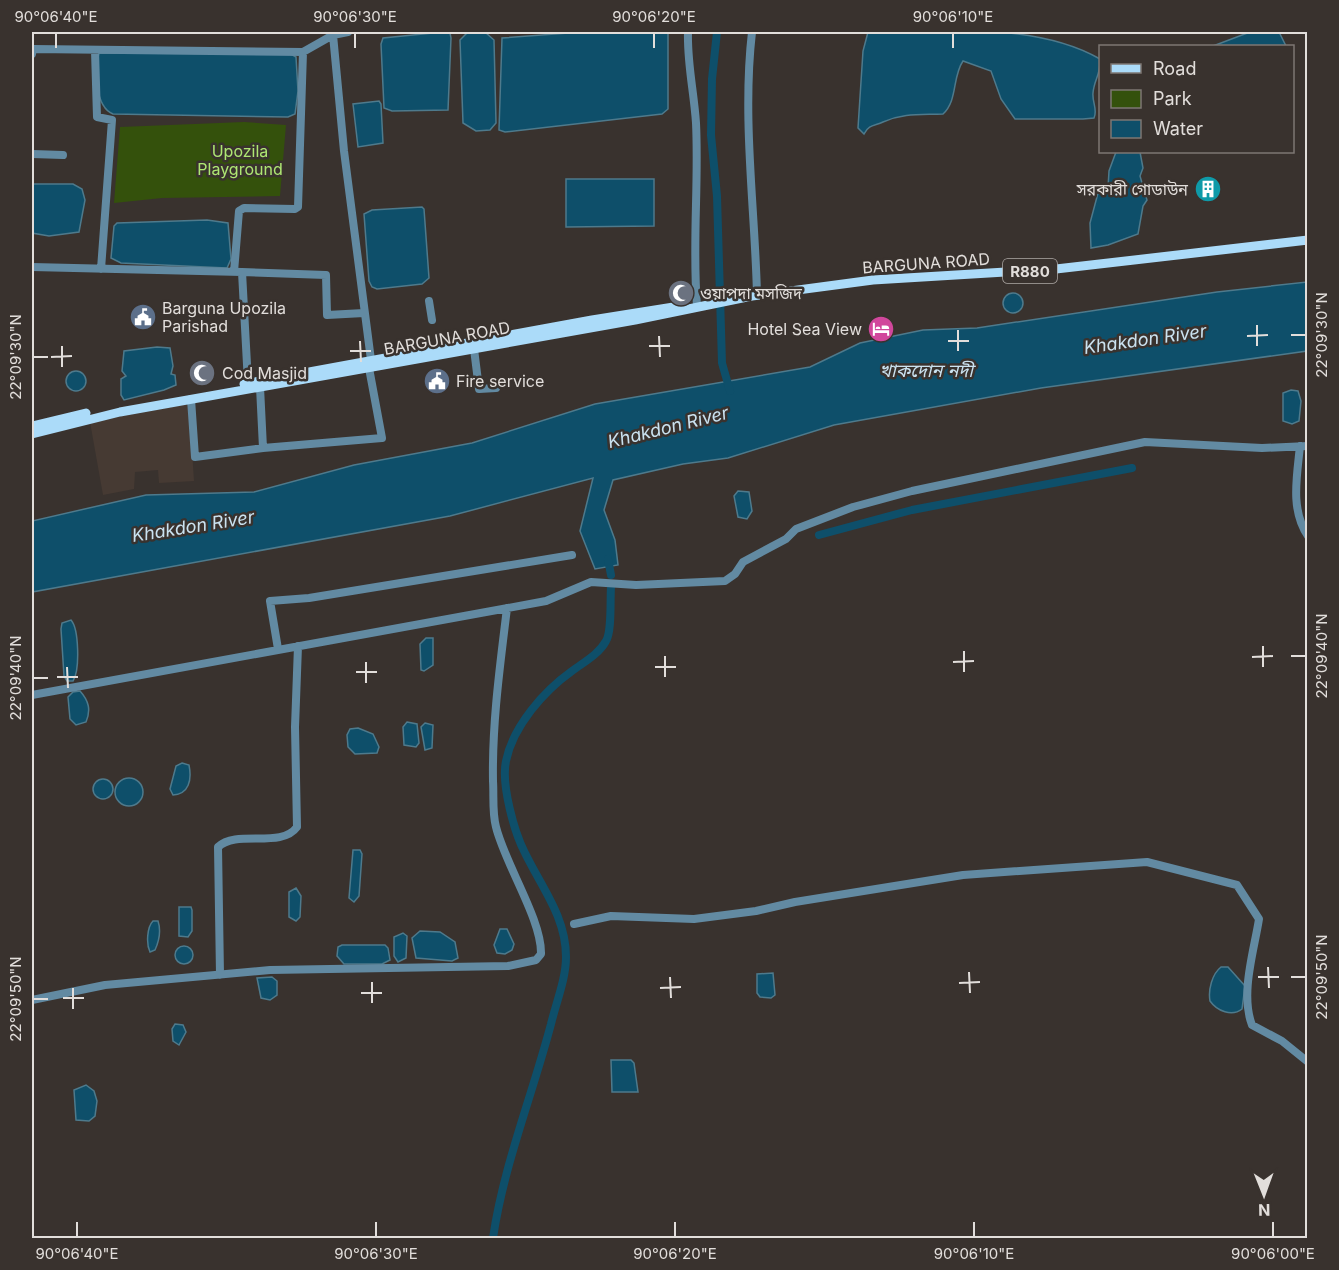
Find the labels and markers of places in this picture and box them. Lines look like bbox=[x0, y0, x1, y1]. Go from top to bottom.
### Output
building icon: সরকারী গোডাউন bbox=[1193, 174, 1223, 204]
place label: সরকারী গোডাউন bbox=[1076, 179, 1188, 199]
mosque icon: ওয়াপদা মসজিদ bbox=[666, 278, 696, 308]
place label: ওয়াপদা মসজিদ bbox=[700, 283, 803, 303]
place label: Barguna Upozila Parishad bbox=[162, 298, 286, 336]
public building icon: Barguna Upozila Parishad bbox=[128, 302, 158, 332]
hotel icon: Hotel Sea View bbox=[866, 314, 896, 344]
place label: Hotel Sea View bbox=[747, 319, 862, 339]
mosque icon: Cod Masjid bbox=[187, 358, 217, 388]
place label: Cod Masjid bbox=[222, 363, 307, 383]
public building icon: Fire service bbox=[422, 366, 452, 396]
place label: Fire service bbox=[456, 371, 544, 391]

